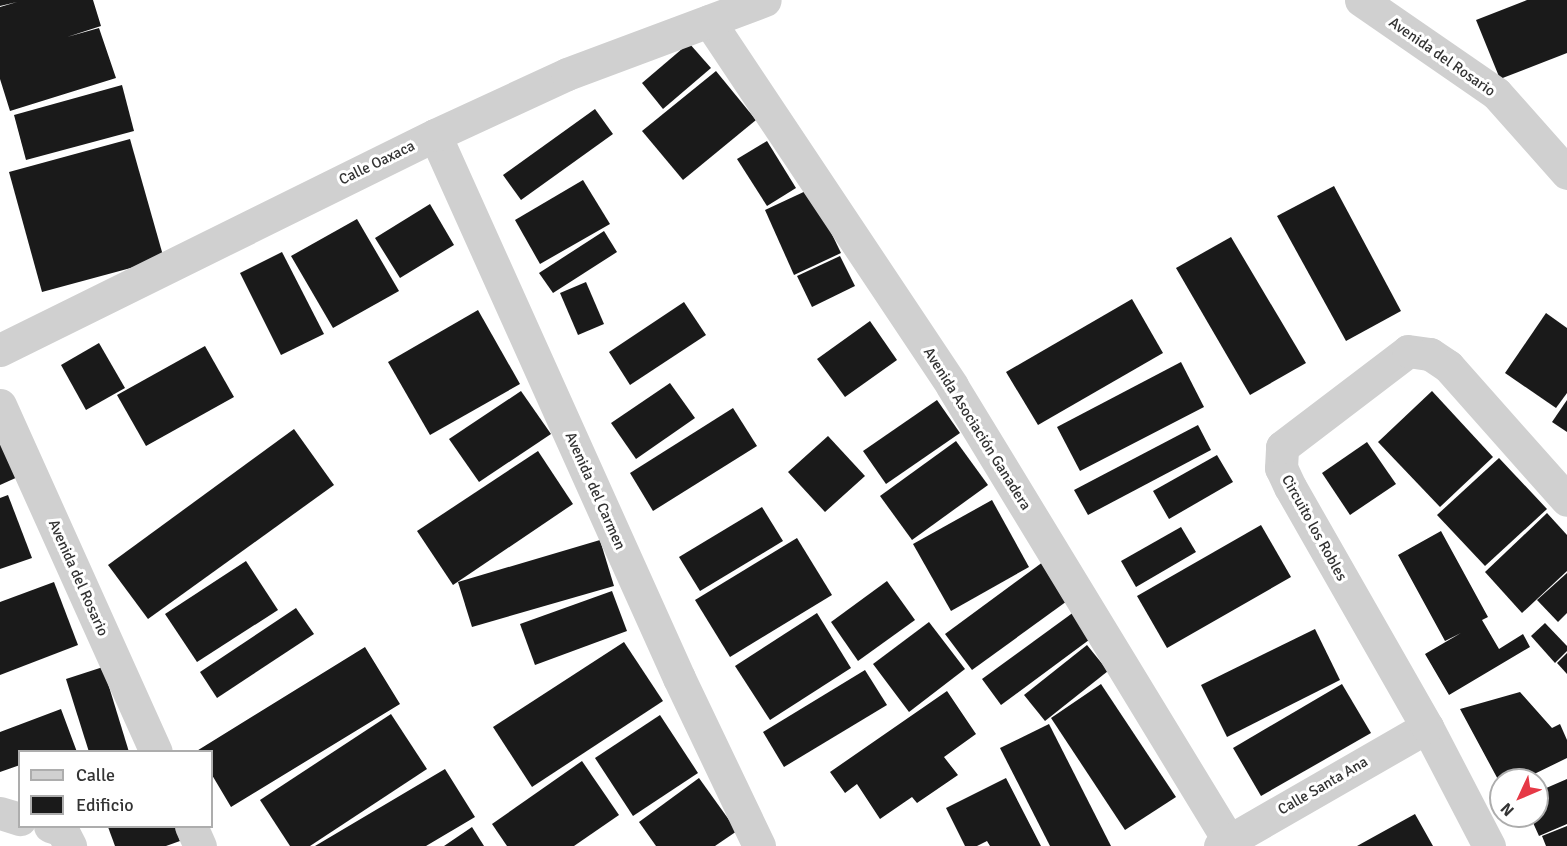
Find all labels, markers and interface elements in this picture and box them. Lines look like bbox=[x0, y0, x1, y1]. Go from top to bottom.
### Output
street label: Avenida del Rosario bbox=[1385, 14, 1499, 100]
street label: Calle Oaxaca bbox=[336, 137, 418, 189]
street label: Avenida Asociación Ganadera bbox=[919, 344, 1035, 514]
street label: Avenida del Carmen bbox=[561, 429, 629, 553]
street label: Circuito los Robles bbox=[1277, 472, 1351, 584]
street label: Avenida del Rosario bbox=[44, 517, 112, 639]
legend bbox=[18, 750, 213, 828]
street label: Calle Santa Ana bbox=[1275, 753, 1371, 819]
text: Calle bbox=[76, 764, 115, 786]
north arrow bbox=[1489, 768, 1549, 828]
text: Edificio bbox=[76, 794, 134, 816]
text: N bbox=[1496, 798, 1519, 820]

